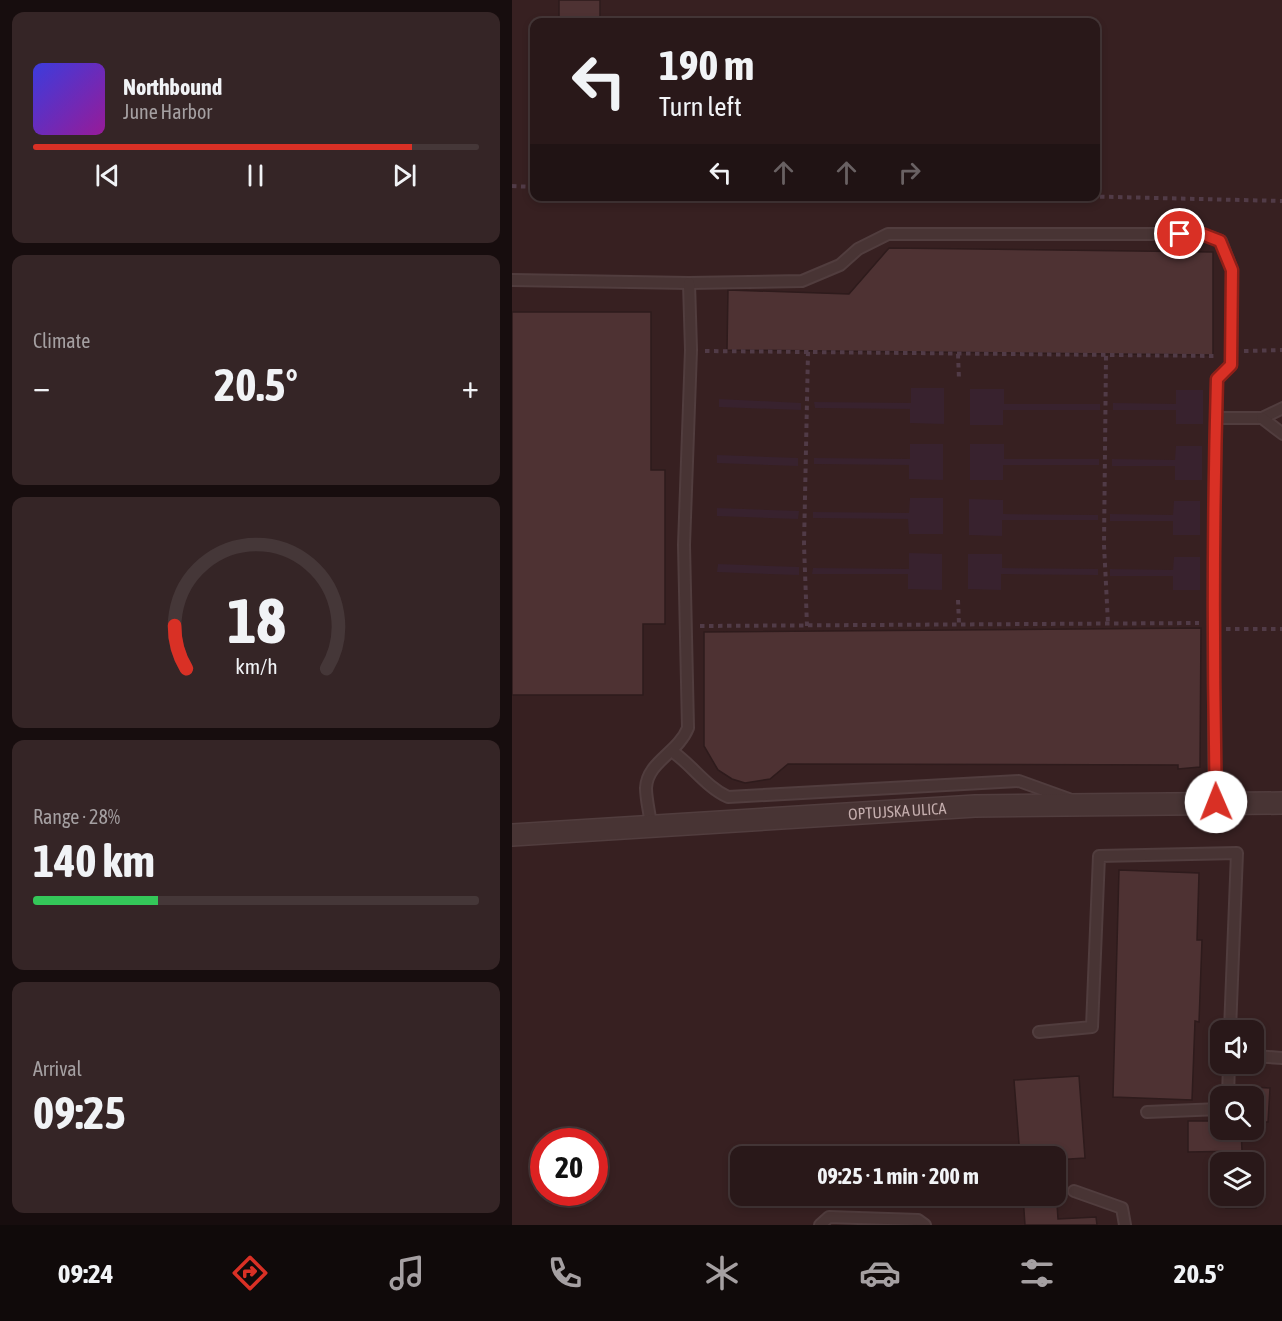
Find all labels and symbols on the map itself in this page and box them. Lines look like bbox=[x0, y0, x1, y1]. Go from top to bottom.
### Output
pin bbox=[1154, 208, 1205, 259]
position arrow bbox=[1184, 770, 1248, 834]
street label: OPTUJSKA ULICA bbox=[848, 799, 947, 823]
speed limit sign: 20 bbox=[530, 1128, 608, 1206]

